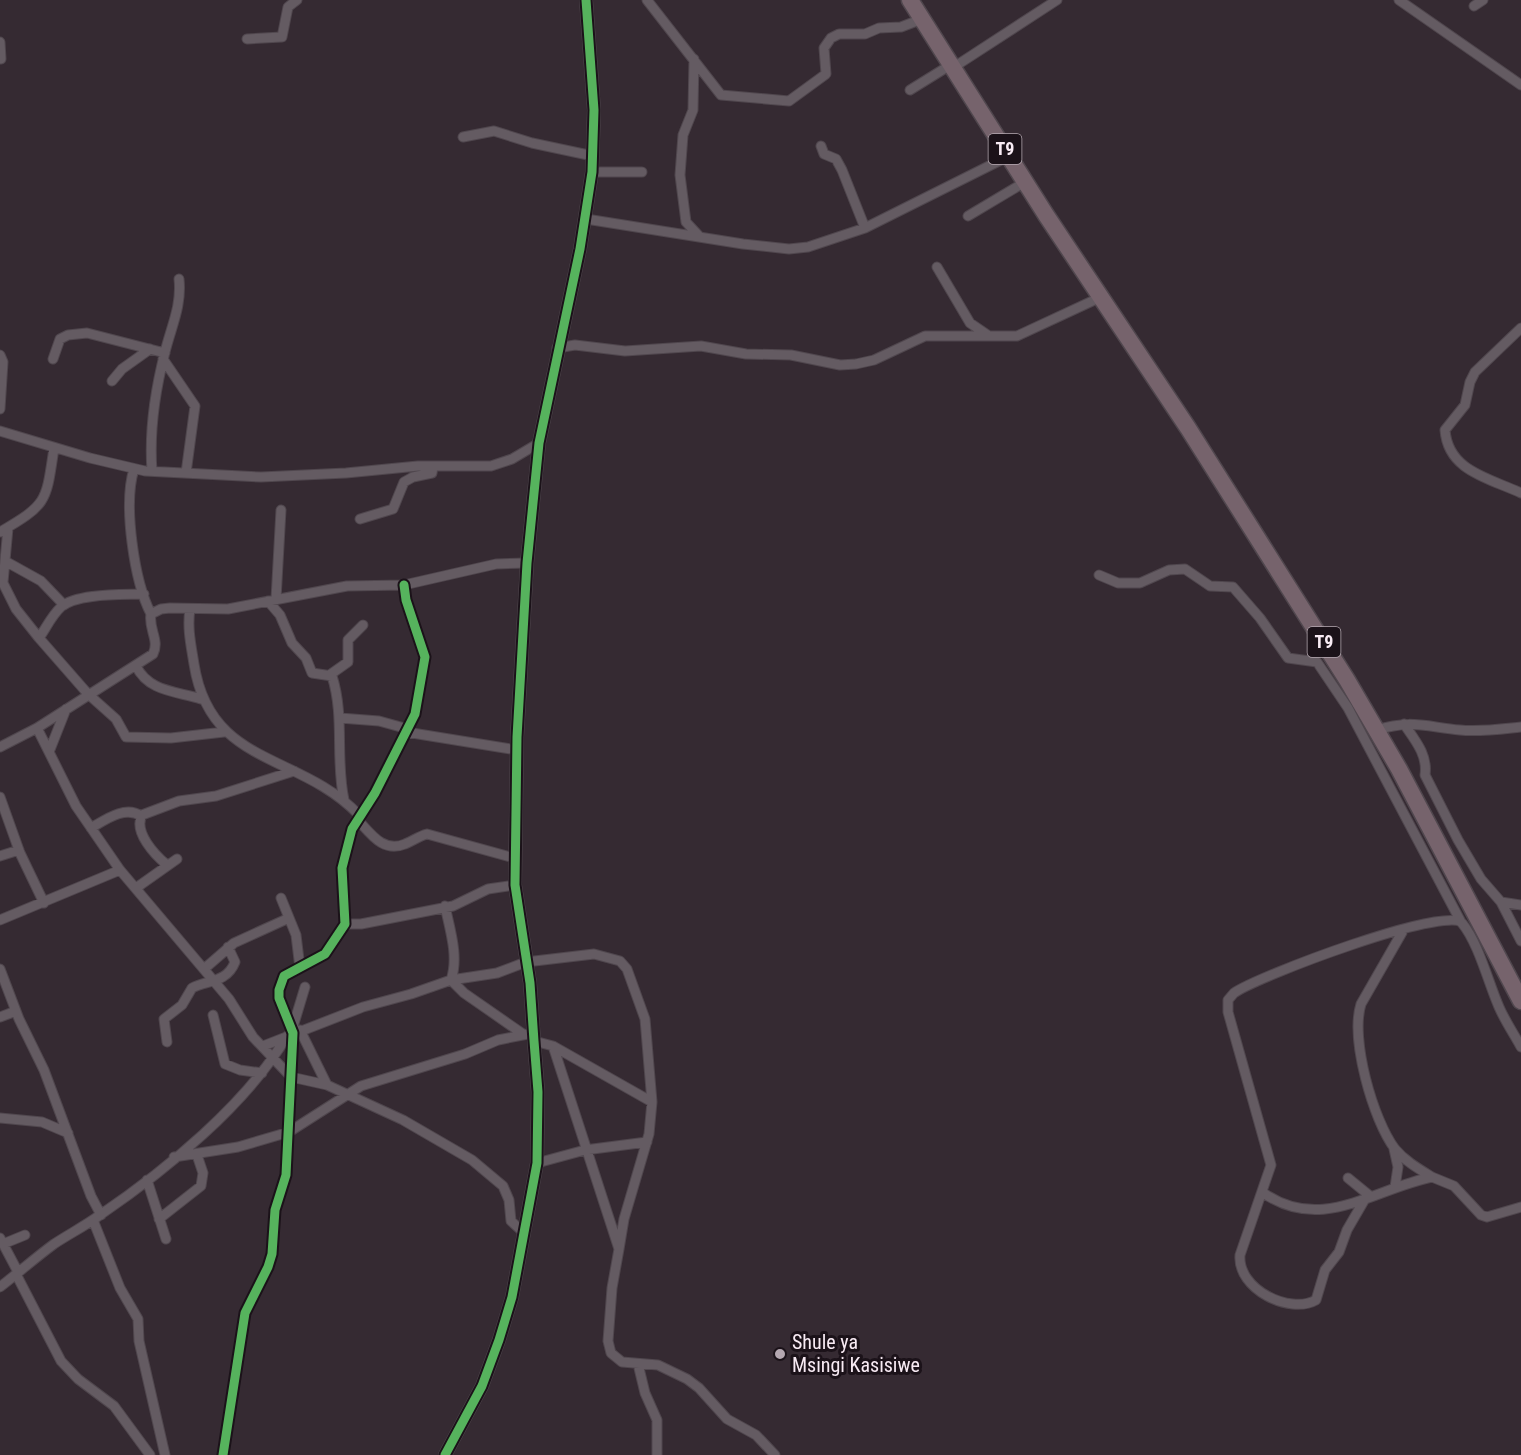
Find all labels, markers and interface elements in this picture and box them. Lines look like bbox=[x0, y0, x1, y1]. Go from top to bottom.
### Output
road number: T9 bbox=[988, 134, 1022, 164]
road number: T9 bbox=[1308, 627, 1340, 657]
place label: Shule ya Msingi Kasisiwe bbox=[792, 1330, 920, 1377]
marker: Shule ya Msingi Kasisiwe bbox=[773, 1347, 787, 1361]

